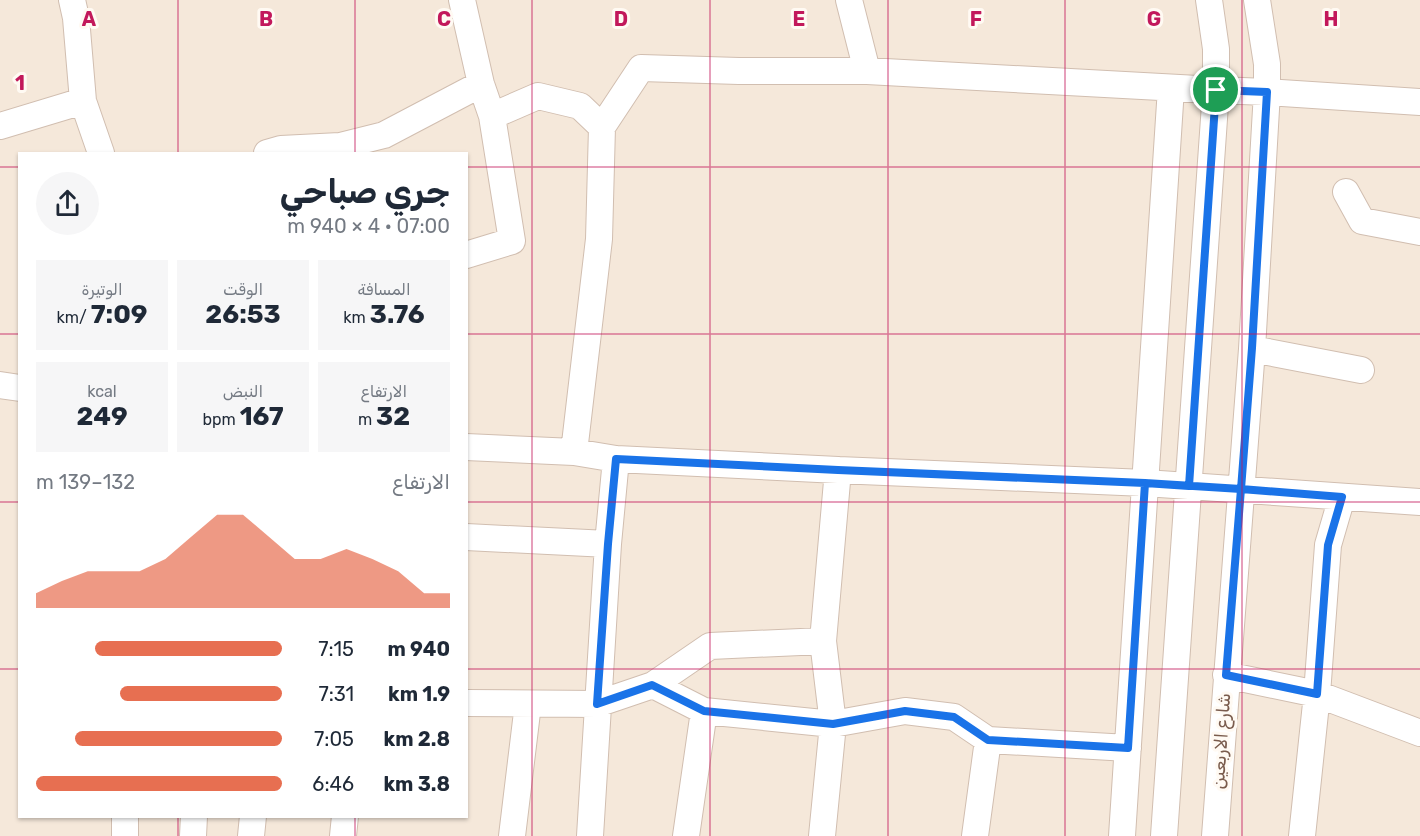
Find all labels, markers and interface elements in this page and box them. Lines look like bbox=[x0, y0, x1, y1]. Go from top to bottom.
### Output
text: A bbox=[82, 7, 97, 31]
text: B bbox=[259, 7, 273, 31]
text: C bbox=[437, 7, 451, 31]
text: D bbox=[614, 7, 628, 31]
text: E bbox=[793, 7, 805, 31]
text: F bbox=[970, 7, 982, 31]
text: G bbox=[1147, 7, 1161, 31]
text: H bbox=[1324, 7, 1338, 31]
pin bbox=[1190, 64, 1241, 115]
text: 1 bbox=[15, 71, 25, 95]
icon: arrive bbox=[1199, 73, 1232, 106]
button: share bbox=[36, 172, 99, 235]
text: جري صباحي bbox=[280, 172, 450, 211]
text: 07:00 · 4 × 940 m bbox=[287, 214, 450, 238]
text: الوتيرة bbox=[81, 280, 123, 299]
text: الوقت bbox=[223, 280, 263, 299]
text: المسافة bbox=[357, 280, 411, 299]
text: 7:09 bbox=[91, 299, 147, 330]
text: 26:53 bbox=[205, 299, 281, 330]
text: 3.76 bbox=[370, 299, 425, 330]
text: /km bbox=[57, 308, 91, 327]
text: km bbox=[343, 308, 370, 327]
text: kcal bbox=[87, 382, 117, 401]
text: النبض bbox=[223, 382, 263, 401]
text: الارتفاع bbox=[361, 382, 407, 401]
text: 249 bbox=[76, 401, 128, 432]
text: 167 bbox=[240, 401, 284, 432]
text: 32 bbox=[376, 401, 410, 432]
text: bpm bbox=[202, 410, 240, 429]
text: m bbox=[358, 410, 376, 429]
text: 132–139 m bbox=[36, 470, 135, 494]
text: الارتفاع bbox=[392, 470, 450, 494]
text: 7:15 bbox=[318, 637, 354, 661]
text: 940 m bbox=[387, 637, 450, 661]
text: 7:31 bbox=[318, 682, 354, 706]
text: 1.9 km bbox=[388, 682, 450, 706]
street label: شارع الاربعين bbox=[1207, 692, 1236, 790]
text: 7:05 bbox=[314, 727, 354, 751]
text: 2.8 km bbox=[384, 727, 450, 751]
text: 6:46 bbox=[312, 772, 354, 796]
text: 3.8 km bbox=[383, 772, 450, 796]

